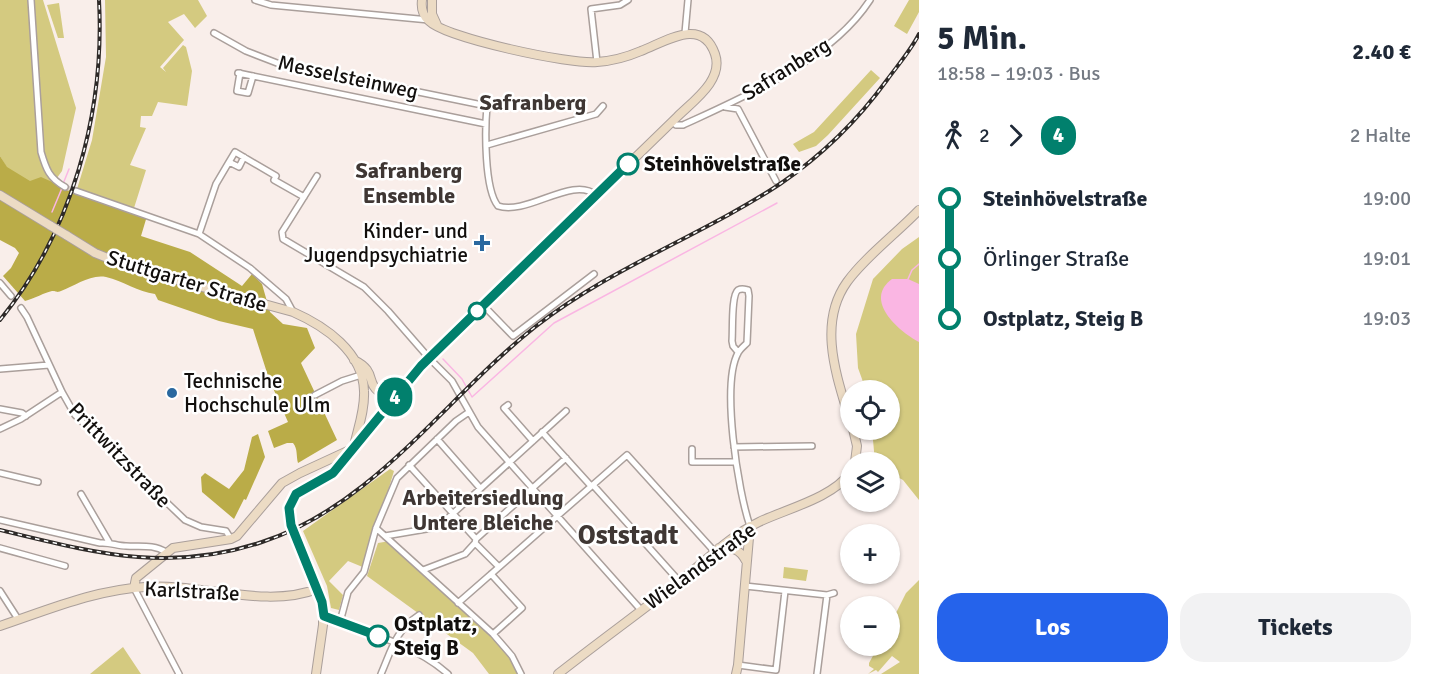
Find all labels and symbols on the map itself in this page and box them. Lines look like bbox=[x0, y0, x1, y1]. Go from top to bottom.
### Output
street label: Safranberg bbox=[737, 32, 835, 106]
street label: Messelsteinweg bbox=[276, 49, 420, 105]
district label: Safranberg bbox=[480, 89, 587, 116]
place label: Steinhövelstraße bbox=[644, 151, 801, 177]
marker: Steinhövelstraße bbox=[617, 153, 639, 175]
district label: Safranberg Ensemble bbox=[356, 157, 463, 209]
place label: Kinder- und Jugendpsychiatrie bbox=[304, 218, 468, 268]
marker: Kinder- und Jugendpsychiatrie bbox=[473, 234, 491, 252]
street label: Stuttgarter Straße bbox=[104, 244, 270, 318]
unlabelled marker bbox=[468, 302, 486, 320]
place label: Technische Hochschule Ulm bbox=[184, 368, 330, 418]
line badge: 4 bbox=[376, 378, 414, 416]
marker: Technische Hochschule Ulm bbox=[165, 386, 179, 400]
street label: Prittwitzstraße bbox=[63, 397, 177, 513]
district label: Arbeitersiedlung Untere Bleiche bbox=[402, 484, 564, 536]
street label: Wielandstraße bbox=[639, 517, 761, 615]
district label: Oststadt bbox=[578, 519, 678, 552]
street label: Karlstraße bbox=[144, 576, 240, 606]
place label: Ostplatz, Steig B bbox=[394, 611, 478, 661]
marker: Ostplatz, Steig B bbox=[367, 625, 389, 647]

